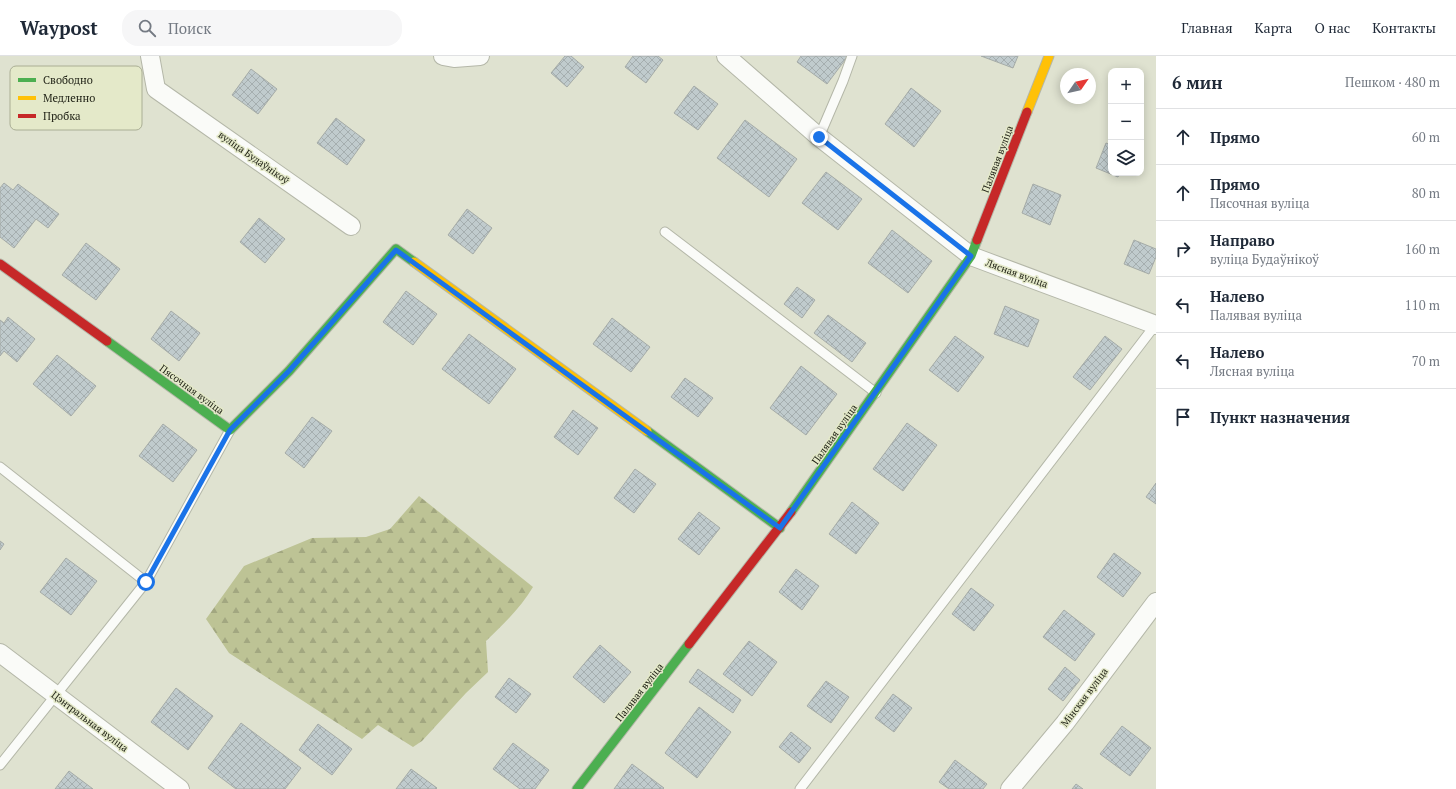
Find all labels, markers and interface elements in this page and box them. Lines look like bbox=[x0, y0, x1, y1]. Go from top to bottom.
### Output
search box bbox=[122, 10, 402, 46]
text: Waypost bbox=[20, 15, 98, 40]
icon: search bbox=[136, 17, 158, 39]
text: Поиск bbox=[168, 18, 211, 38]
text: Главная bbox=[1181, 18, 1233, 37]
text: Карта bbox=[1255, 18, 1292, 37]
text: О нас bbox=[1314, 18, 1350, 37]
text: Контакты bbox=[1372, 18, 1436, 37]
legend bbox=[10, 66, 142, 130]
north arrow bbox=[1060, 68, 1096, 104]
map controls bbox=[1108, 68, 1144, 176]
button: + bbox=[1108, 68, 1144, 104]
text: 6 мин bbox=[1172, 71, 1222, 94]
text: Свободно bbox=[43, 73, 93, 87]
text: Пешком · 480 m bbox=[1345, 73, 1440, 91]
text: Медленно bbox=[43, 91, 95, 105]
button: − bbox=[1108, 104, 1144, 140]
text: Пробка bbox=[43, 109, 81, 123]
street label: Палявая вуліца bbox=[979, 124, 1016, 195]
icon: ahead bbox=[1172, 126, 1194, 148]
text: Прямо bbox=[1210, 127, 1260, 147]
street label: вуліца Будаўнікоў bbox=[216, 128, 292, 187]
route end bbox=[810, 128, 828, 146]
text: 60 m bbox=[1412, 128, 1440, 146]
button: layers bbox=[1108, 140, 1144, 176]
text: Прямо bbox=[1210, 174, 1260, 194]
icon: ahead bbox=[1172, 182, 1194, 204]
text: 80 m bbox=[1412, 184, 1440, 202]
text: Пясочная вуліца bbox=[1210, 194, 1309, 212]
text: Направо bbox=[1210, 230, 1275, 250]
icon: right bbox=[1172, 238, 1194, 260]
text: 160 m bbox=[1405, 240, 1440, 258]
text: вуліца Будаўнікоў bbox=[1210, 250, 1319, 268]
street label: Лясная вуліца bbox=[983, 256, 1050, 291]
text: Налево bbox=[1210, 286, 1264, 306]
icon: left bbox=[1172, 294, 1194, 316]
text: 110 m bbox=[1405, 296, 1440, 314]
text: Палявая вуліца bbox=[1210, 306, 1302, 324]
text: Налево bbox=[1210, 342, 1264, 362]
icon: left bbox=[1172, 350, 1194, 372]
text: 70 m bbox=[1412, 352, 1440, 370]
street label: Пясочная вуліца bbox=[157, 362, 226, 417]
text: Лясная вуліца bbox=[1210, 362, 1295, 380]
street label: Палявая вуліца bbox=[809, 402, 860, 467]
icon: arrive bbox=[1172, 406, 1194, 428]
text: Пункт назначения bbox=[1210, 407, 1350, 427]
route start bbox=[137, 573, 155, 591]
street label: Палявая вуліца bbox=[612, 660, 666, 724]
street label: Мінская вуліца bbox=[1058, 665, 1111, 729]
street label: Цэнтральная вуліца bbox=[49, 688, 131, 755]

